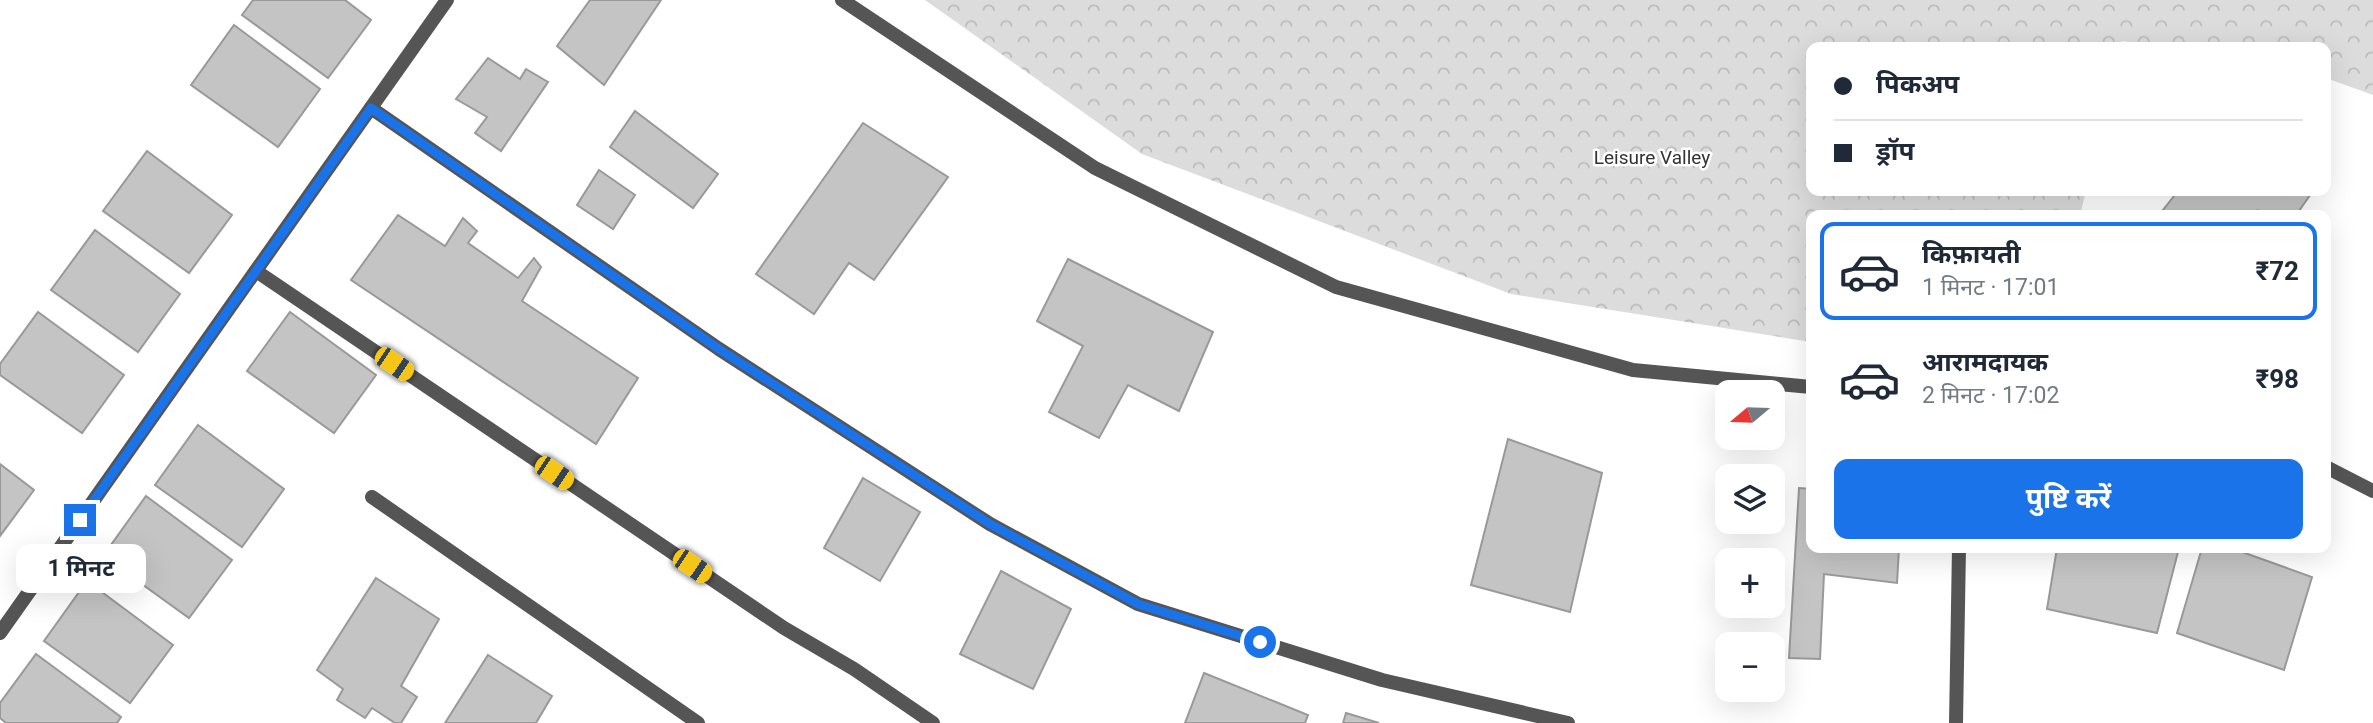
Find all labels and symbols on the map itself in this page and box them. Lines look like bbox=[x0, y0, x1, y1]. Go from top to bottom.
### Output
park label: Leisure Valley bbox=[1594, 146, 1710, 169]
car bbox=[371, 344, 418, 384]
north arrow bbox=[1715, 380, 1785, 450]
car bbox=[531, 453, 578, 493]
route end bbox=[64, 504, 96, 536]
callout: 1 मिनट bbox=[15, 544, 145, 594]
car bbox=[669, 546, 716, 586]
route start bbox=[1244, 626, 1276, 658]

